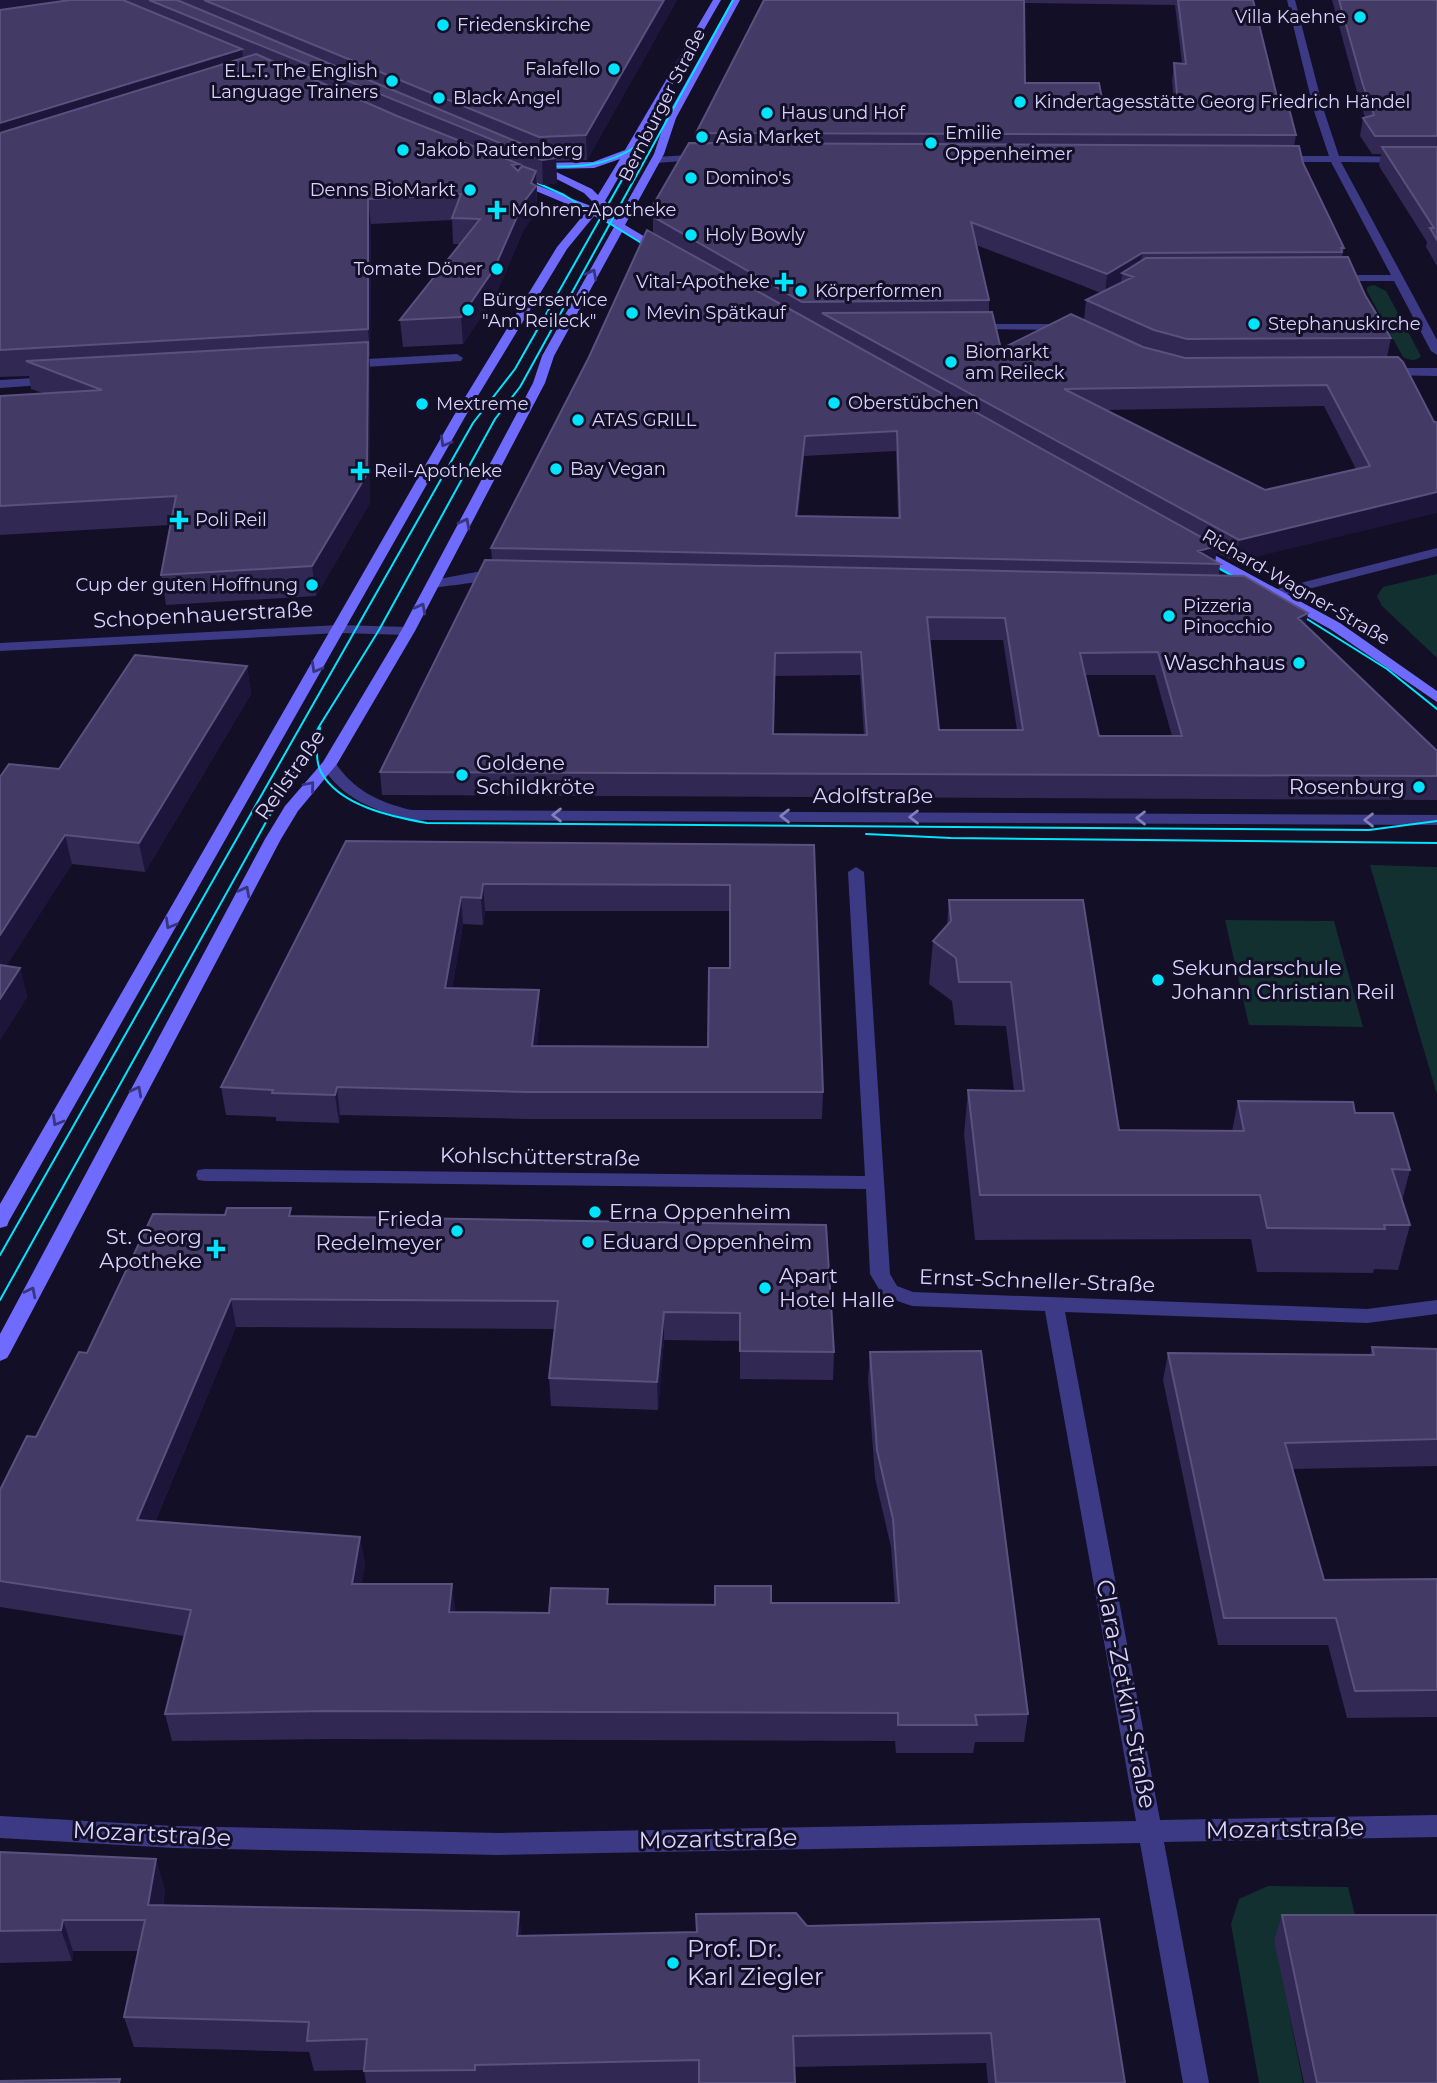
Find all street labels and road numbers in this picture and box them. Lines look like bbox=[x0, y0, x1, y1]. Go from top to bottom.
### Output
street label: Bernburger Straße bbox=[614, 25, 710, 185]
street label: Richard-Wagner-Straße bbox=[1198, 524, 1394, 650]
street label: Schopenhauerstraße bbox=[92, 596, 314, 633]
street label: Reilstraße bbox=[249, 725, 330, 825]
street label: Adolfstraße bbox=[813, 783, 933, 808]
street label: Kohlschütterstraße bbox=[440, 1142, 640, 1171]
street label: Ernst-Schneller-Straße bbox=[918, 1264, 1156, 1297]
street label: Clara-Zetkin-Straße bbox=[1090, 1577, 1163, 1811]
street label: Mozartstraße bbox=[1205, 1813, 1365, 1844]
street label: Mozartstraße bbox=[72, 1815, 232, 1852]
street label: Mozartstraße bbox=[638, 1823, 798, 1854]

